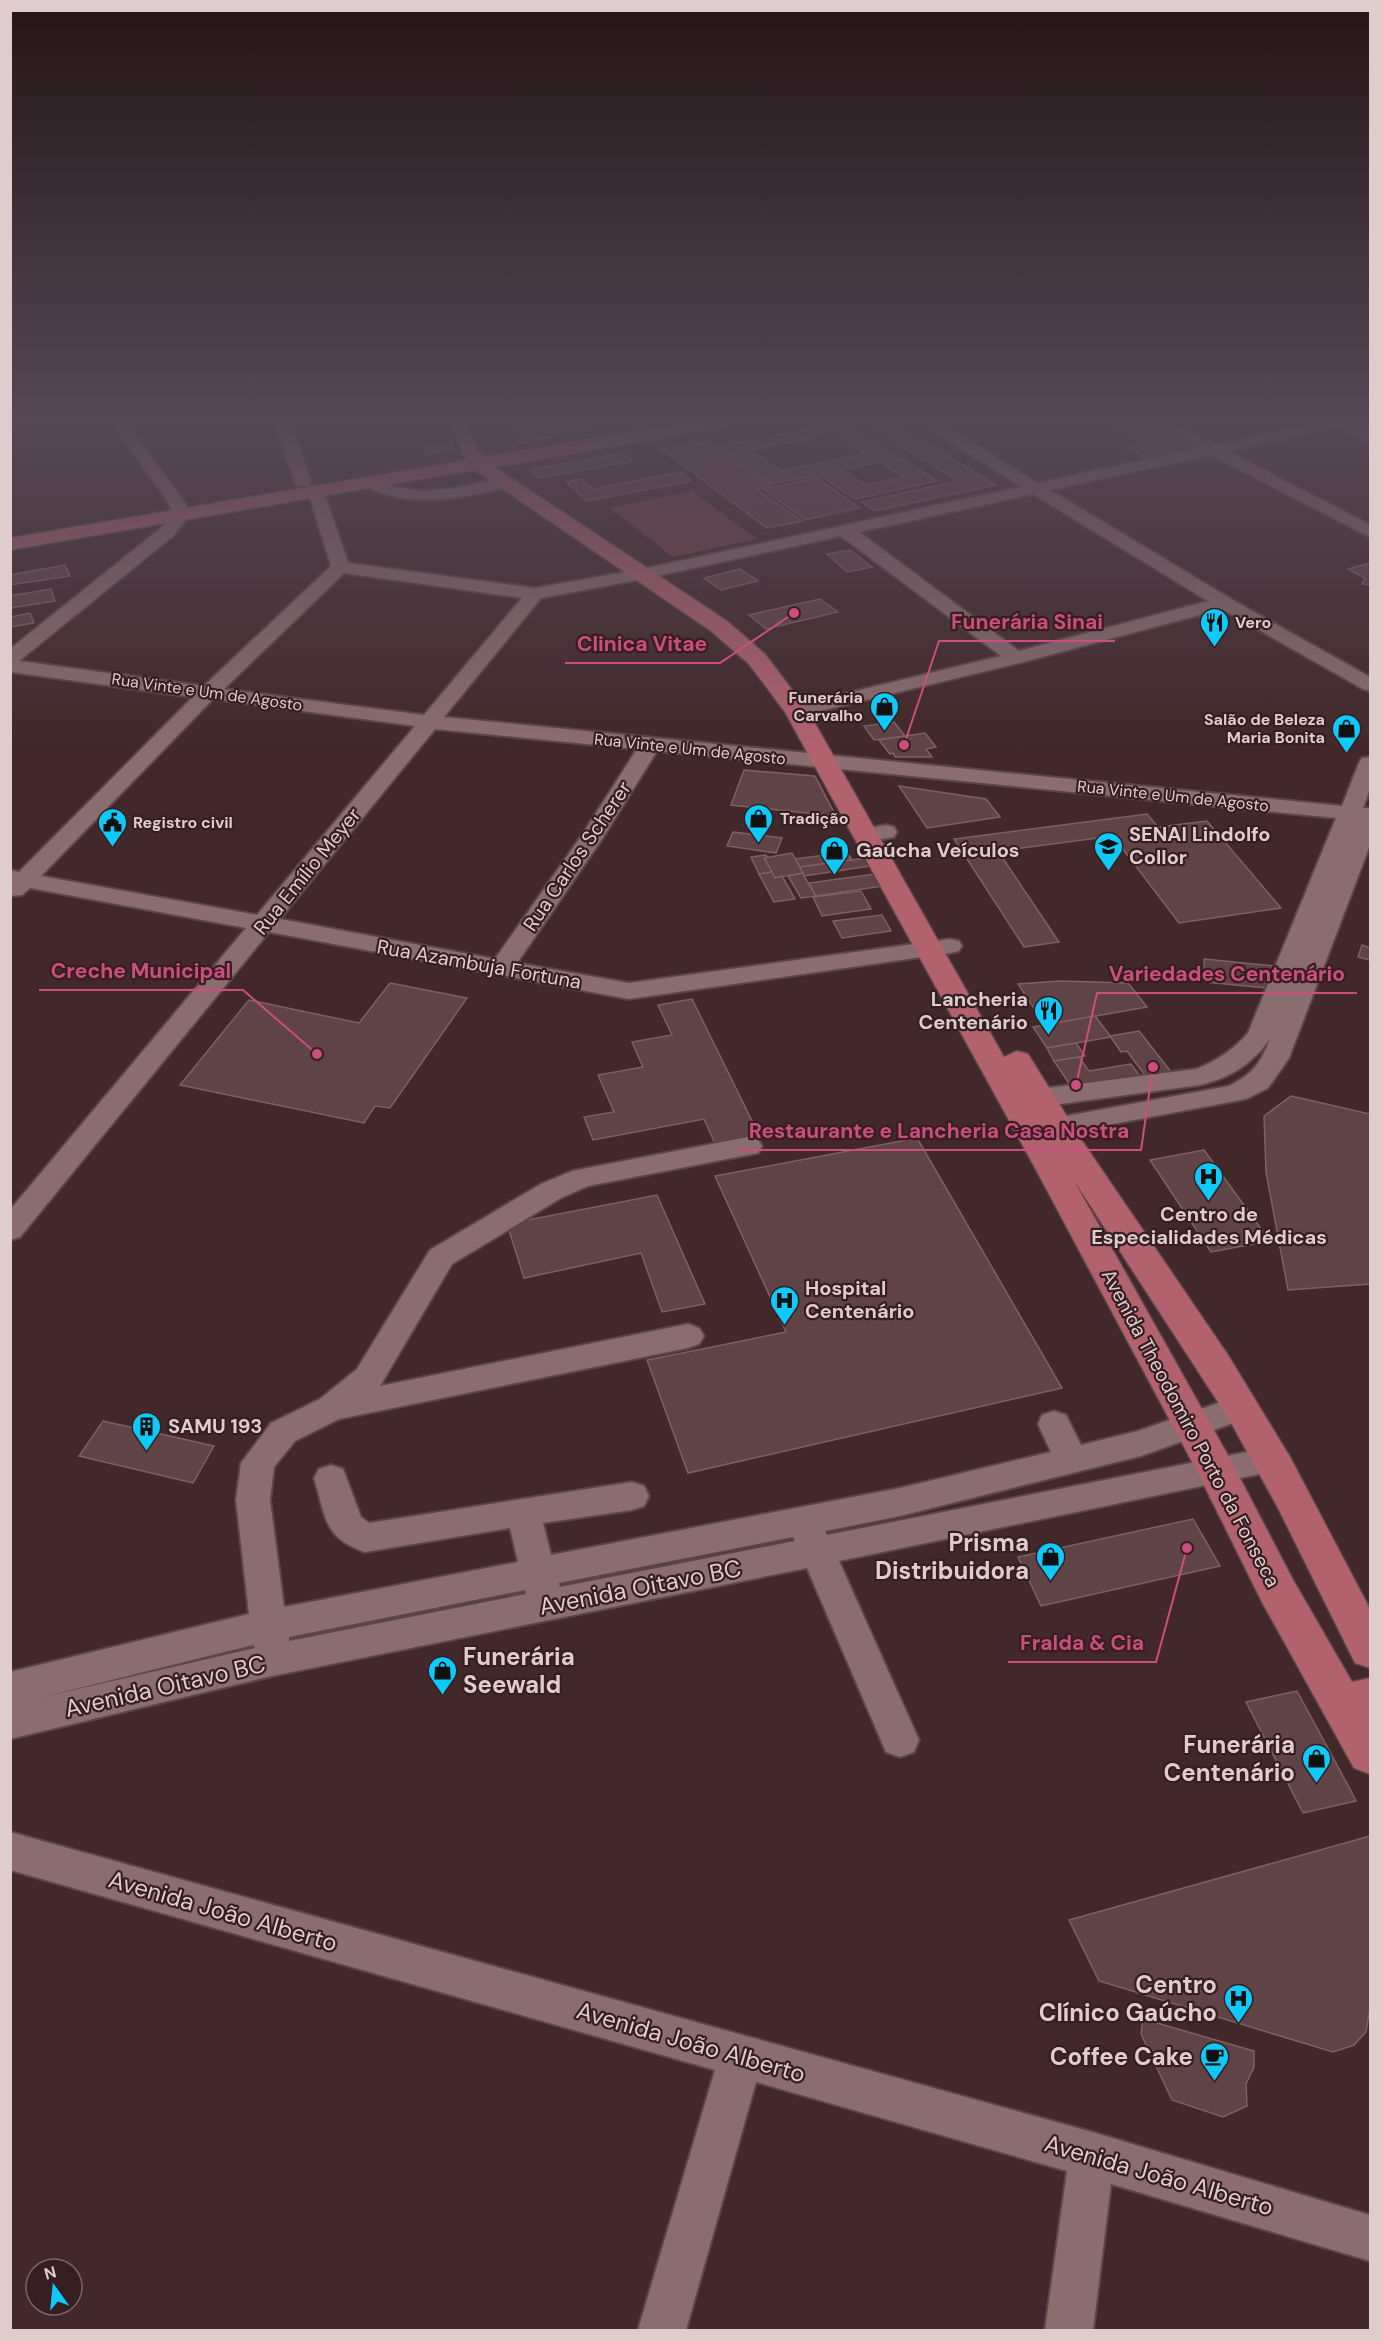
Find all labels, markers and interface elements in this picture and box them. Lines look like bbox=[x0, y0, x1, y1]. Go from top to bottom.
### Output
callout: Funerária Sinai bbox=[939, 602, 1115, 641]
restaurant icon: Vero bbox=[1198, 606, 1230, 648]
text: Funerária Sinai bbox=[951, 608, 1103, 636]
place label: Vero bbox=[1235, 612, 1271, 633]
callout: Clinica Vitae bbox=[565, 624, 720, 663]
text: Clinica Vitae bbox=[577, 630, 707, 658]
street label: Rua Vinte e Um de Agosto bbox=[110, 668, 304, 716]
place label: Funerária Carvalho bbox=[789, 687, 863, 726]
shop icon: Funerária Carvalho bbox=[868, 690, 900, 732]
place label: Salão de Beleza Maria Bonita bbox=[1204, 709, 1325, 748]
shop icon: Salão de Beleza Maria Bonita bbox=[1330, 712, 1362, 754]
street label: Rua Vinte e Um de Agosto bbox=[593, 729, 787, 769]
street label: Rua Carlos Scherer bbox=[517, 776, 637, 936]
street label: Rua Vinte e Um de Agosto bbox=[1076, 776, 1270, 816]
street label: Rua Emílio Meyer bbox=[248, 802, 366, 940]
shop icon: Tradição bbox=[743, 802, 775, 844]
public building icon: Registro civil bbox=[96, 806, 128, 848]
place label: Tradição bbox=[780, 808, 848, 829]
place label: Registro civil bbox=[133, 812, 233, 833]
place label: SENAI Lindolfo Collor bbox=[1129, 821, 1270, 870]
school or university icon: SENAI Lindolfo Collor bbox=[1092, 830, 1124, 872]
shop icon: Gaúcha Veículos bbox=[819, 834, 851, 876]
place label: Gaúcha Veículos bbox=[856, 837, 1019, 863]
street label: Rua Azambuja Fortuna bbox=[375, 933, 583, 995]
callout: Creche Municipal bbox=[39, 951, 243, 990]
callout: Variedades Centenário bbox=[1097, 954, 1357, 993]
text: Creche Municipal bbox=[51, 957, 231, 985]
text: Variedades Centenário bbox=[1109, 960, 1345, 988]
place label: Lancheria Centenário bbox=[918, 986, 1028, 1035]
restaurant icon: Lancheria Centenário bbox=[1033, 994, 1065, 1036]
callout: Restaurante e Lancheria Casa Nostra bbox=[737, 1111, 1141, 1150]
text: Restaurante e Lancheria Casa Nostra bbox=[749, 1117, 1129, 1145]
hospital icon: Centro de Especialidades Médicas bbox=[1193, 1160, 1225, 1202]
place label: Centro de Especialidades Médicas bbox=[1091, 1201, 1327, 1250]
street label: Avenida Theodomiro Porto da Fonseca bbox=[1096, 1264, 1286, 1592]
place label: Hospital Centenário bbox=[805, 1275, 915, 1324]
hospital icon: Hospital Centenário bbox=[768, 1284, 800, 1326]
building icon: SAMU 193 bbox=[131, 1410, 163, 1452]
place label: SAMU 193 bbox=[168, 1413, 262, 1439]
place label: Prisma Distribuidora bbox=[875, 1527, 1029, 1586]
shop icon: Prisma Distribuidora bbox=[1034, 1540, 1066, 1582]
street label: Avenida Oitavo BC bbox=[536, 1552, 744, 1622]
callout: Fralda & Cia bbox=[1008, 1623, 1156, 1662]
text: Fralda & Cia bbox=[1020, 1629, 1144, 1657]
place label: Funerária Seewald bbox=[463, 1641, 575, 1700]
street label: Avenida Oitavo BC bbox=[62, 1648, 268, 1724]
shop icon: Funerária Seewald bbox=[426, 1654, 458, 1696]
place label: Funerária Centenário bbox=[1164, 1729, 1295, 1788]
shop icon: Funerária Centenário bbox=[1300, 1742, 1332, 1784]
street label: Avenida João Alberto bbox=[105, 1864, 341, 1958]
place label: Centro Clínico Gaúcho bbox=[1039, 1969, 1217, 2028]
hospital icon: Centro Clínico Gaúcho bbox=[1222, 1982, 1254, 2024]
street label: Avenida João Alberto bbox=[573, 1995, 809, 2089]
cafe icon: Coffee Cake bbox=[1198, 2040, 1230, 2082]
place label: Coffee Cake bbox=[1050, 2041, 1193, 2072]
street label: Avenida João Alberto bbox=[1041, 2128, 1277, 2222]
north arrow bbox=[24, 2257, 84, 2317]
text: N bbox=[42, 2261, 59, 2285]

